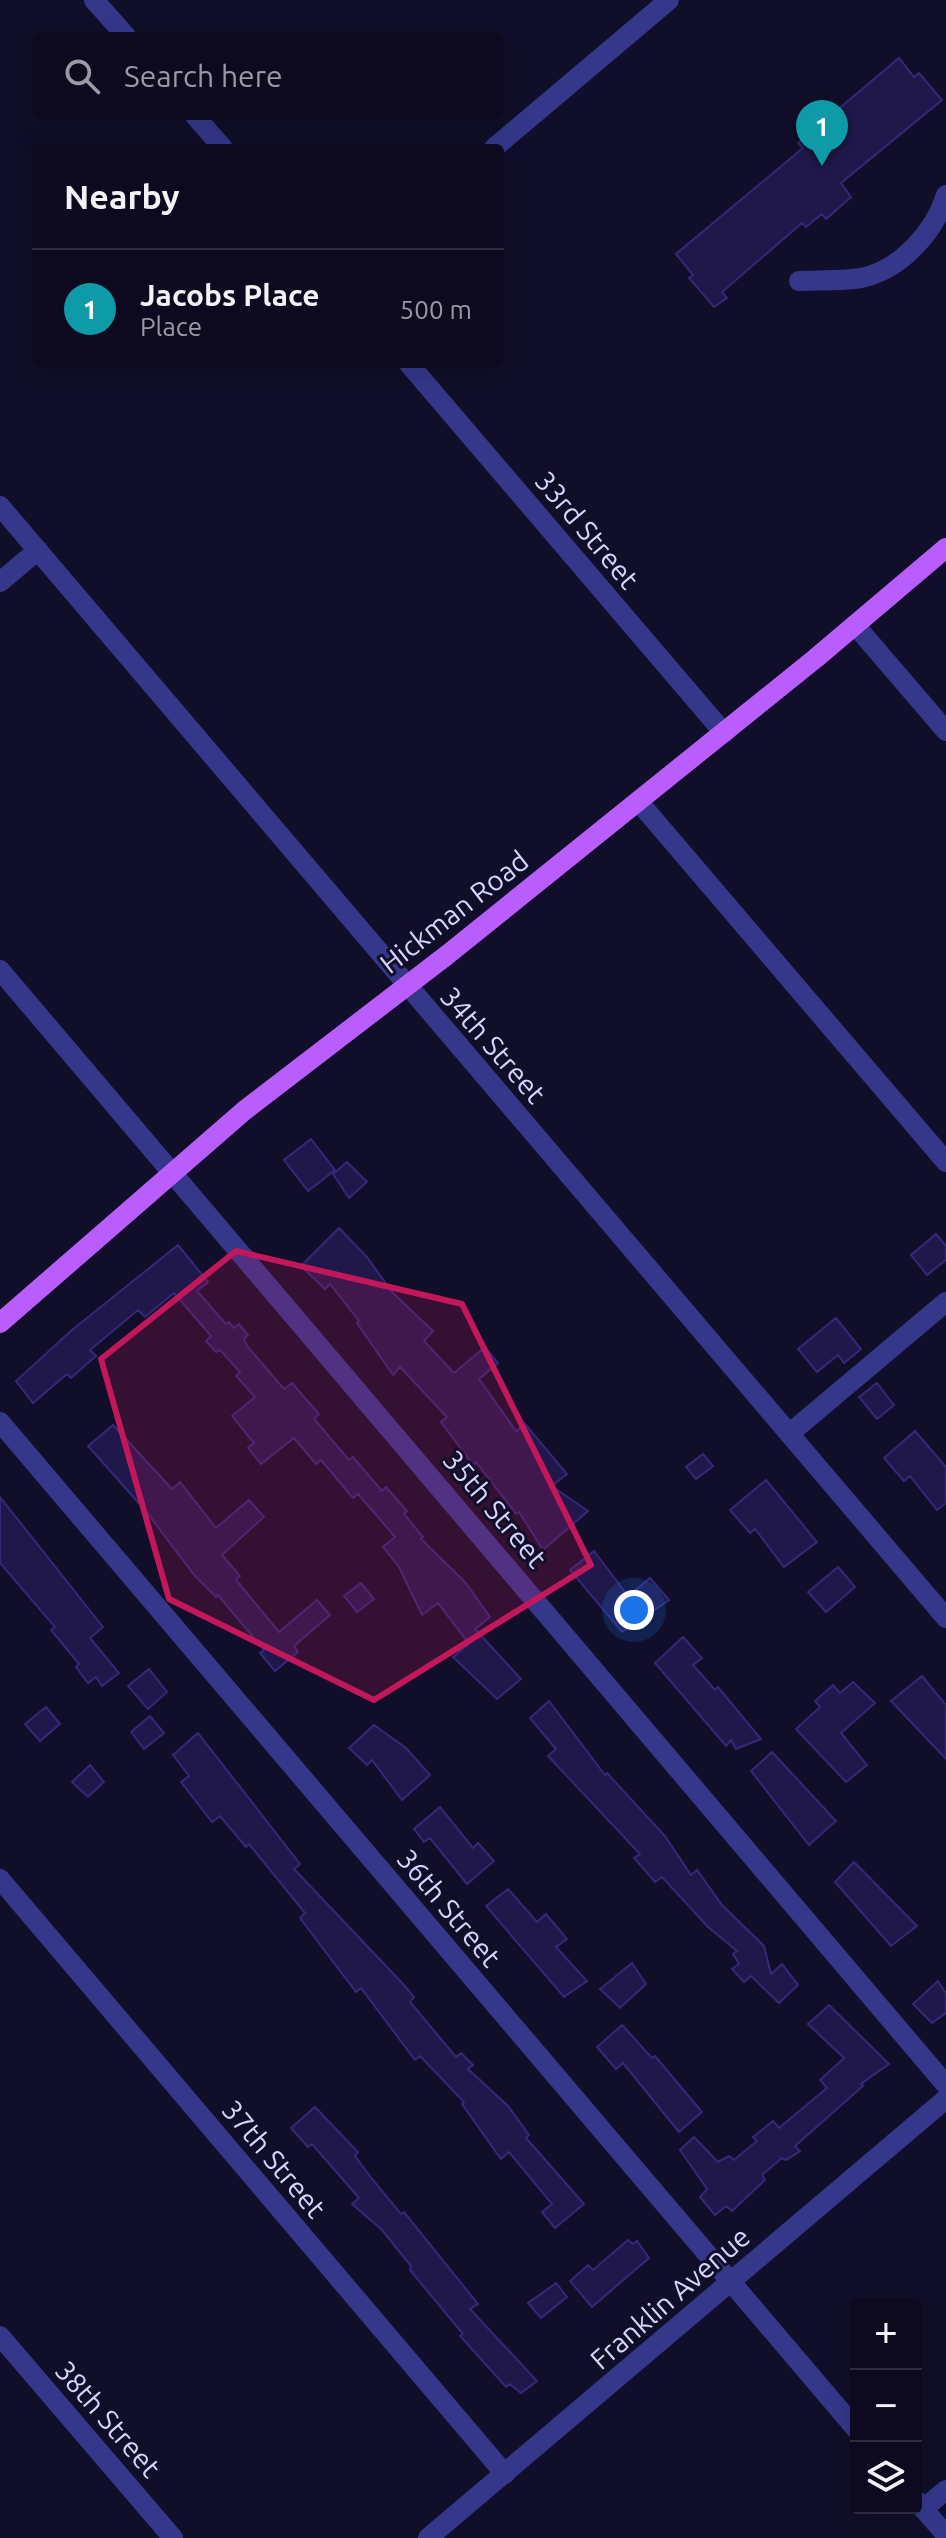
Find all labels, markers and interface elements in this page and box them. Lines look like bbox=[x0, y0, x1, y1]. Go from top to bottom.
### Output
search box bbox=[32, 32, 504, 120]
icon: search bbox=[60, 54, 104, 98]
text: Search here bbox=[124, 59, 283, 93]
pin: 1 bbox=[796, 100, 848, 166]
text: Nearby bbox=[64, 177, 179, 215]
text: Jacobs Place bbox=[140, 278, 319, 312]
text: 1 bbox=[83, 295, 97, 324]
text: 500 m bbox=[400, 295, 472, 324]
text: Place bbox=[140, 312, 202, 341]
street label: 33rd Street bbox=[530, 465, 645, 594]
street label: Hickman Road bbox=[374, 844, 534, 979]
street label: 34th Street bbox=[435, 980, 552, 1109]
street label: 35th Street bbox=[437, 1444, 553, 1573]
your location bbox=[614, 1590, 654, 1630]
street label: 36th Street bbox=[391, 1843, 507, 1972]
street label: 37th Street bbox=[216, 2094, 332, 2223]
street label: Franklin Avenue bbox=[584, 2220, 755, 2375]
map controls bbox=[850, 2298, 922, 2514]
button: + bbox=[850, 2298, 922, 2370]
street label: 38th Street bbox=[50, 2354, 167, 2483]
button: − bbox=[850, 2370, 922, 2442]
button: layers bbox=[850, 2442, 922, 2514]

